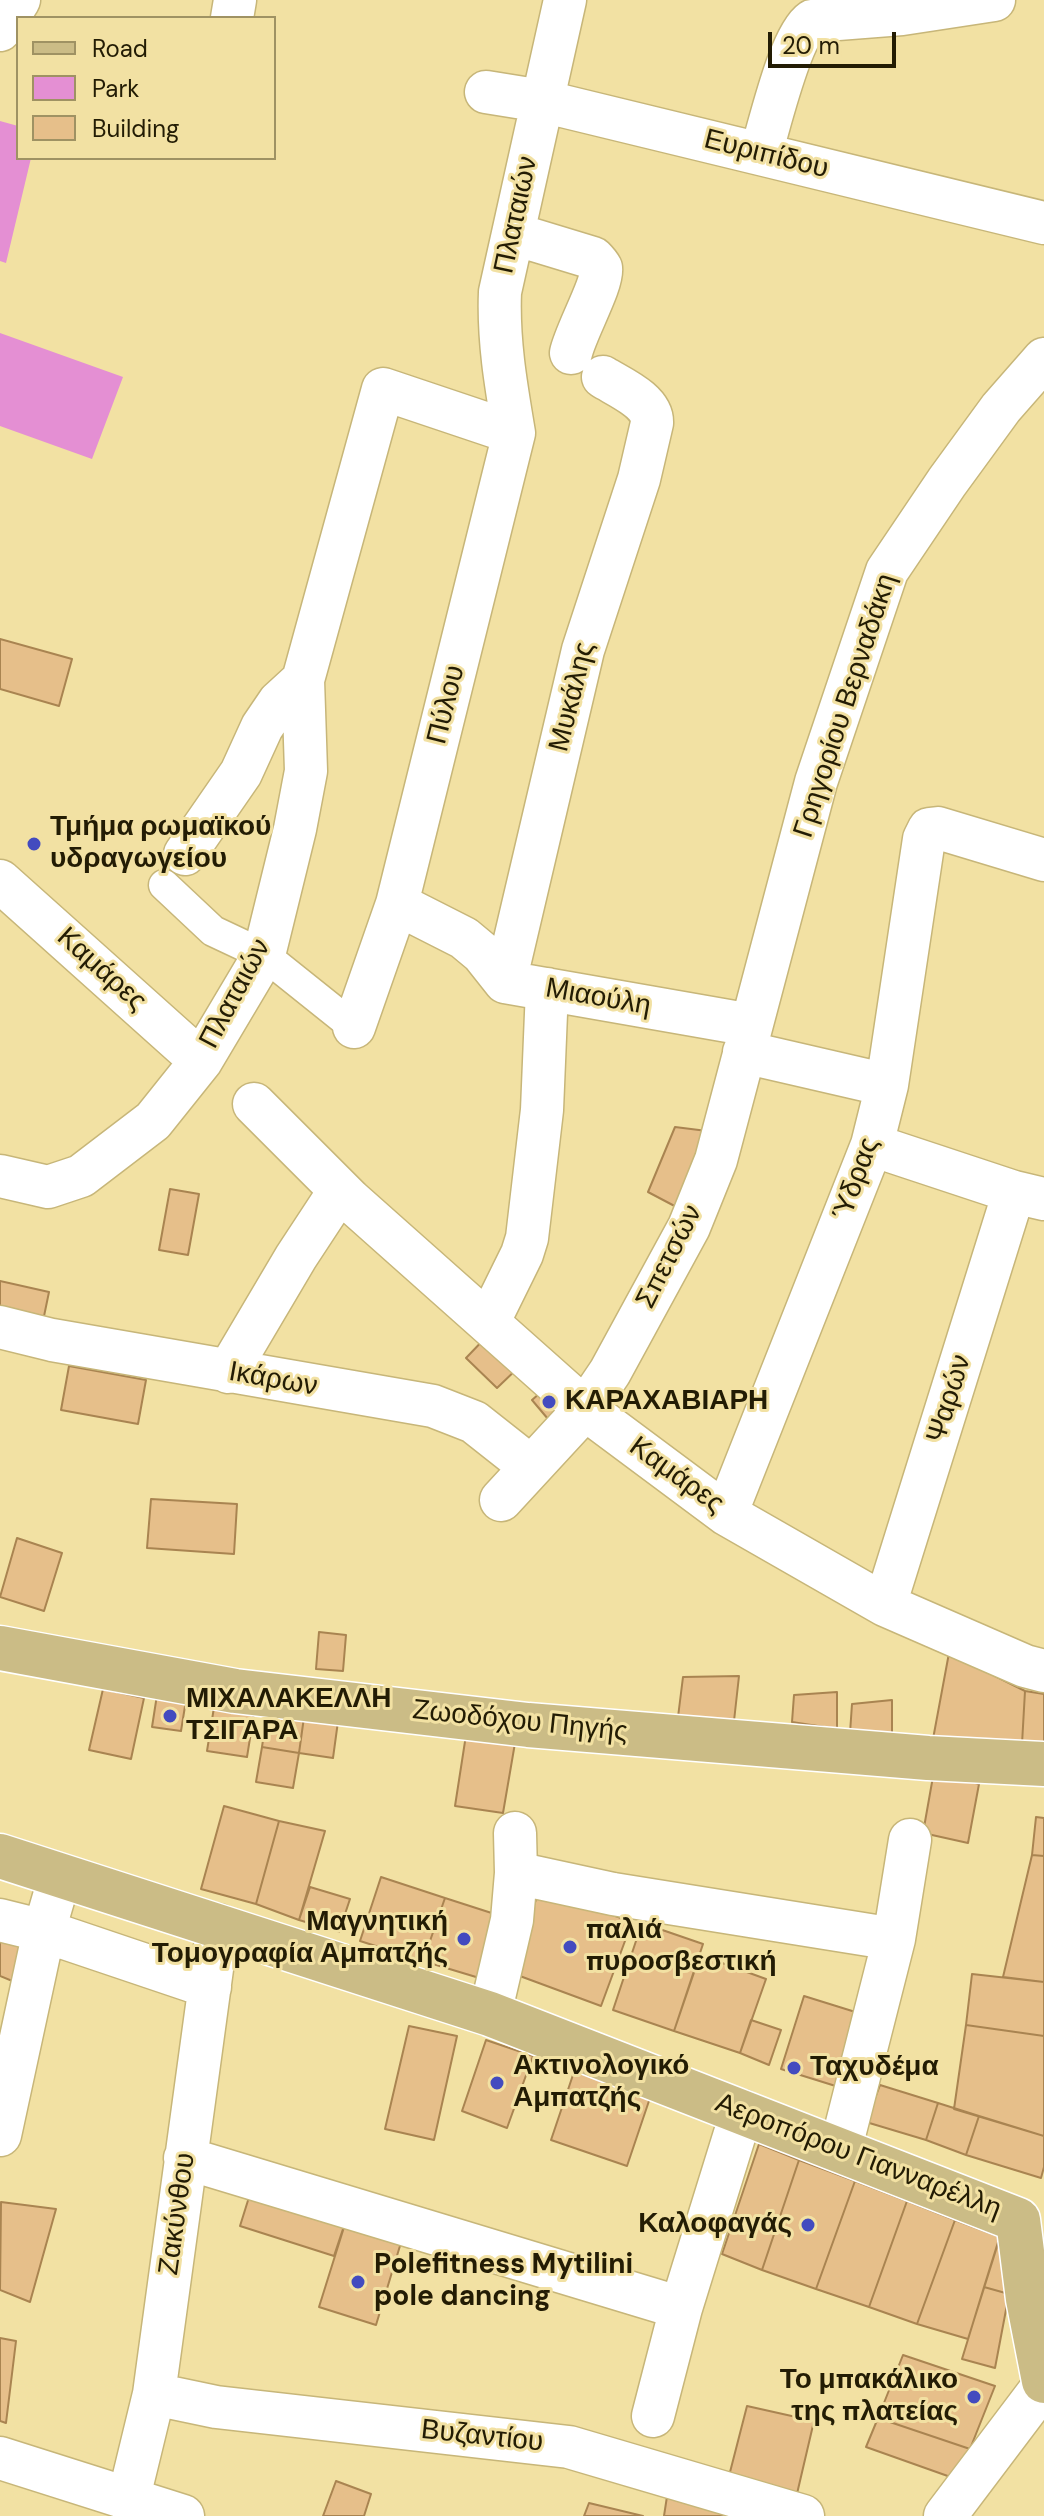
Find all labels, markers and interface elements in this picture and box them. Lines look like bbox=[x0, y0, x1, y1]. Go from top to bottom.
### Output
legend bbox=[16, 16, 276, 160]
scale bar bbox=[772, 16, 900, 66]
text: 20 m bbox=[782, 30, 840, 61]
text: Road bbox=[92, 33, 148, 64]
text: Park bbox=[92, 73, 139, 104]
text: Building bbox=[92, 113, 179, 144]
street label: Ευριπίδου bbox=[700, 123, 832, 187]
street label: Πλαταιών bbox=[488, 153, 546, 277]
street label: Γρηγορίου Βερναδάκη bbox=[787, 570, 905, 842]
street label: Μυκάλης bbox=[543, 639, 603, 755]
street label: Πύλου bbox=[421, 662, 473, 748]
place label: Τμήμα ρωμαϊκού υδραγωγείου bbox=[50, 811, 271, 877]
marker: Τμήμα ρωμαϊκού υδραγωγείου bbox=[25, 835, 43, 853]
street label: Καμάρες bbox=[49, 921, 153, 1019]
street label: Πλαταιών bbox=[193, 934, 279, 1054]
street label: Μιαούλη bbox=[543, 972, 653, 1024]
street label: Ύδρας bbox=[827, 1133, 887, 1225]
street label: Σπετσών bbox=[630, 1200, 710, 1314]
street label: Ψαρών bbox=[921, 1351, 979, 1447]
street label: Ικάρων bbox=[226, 1356, 320, 1404]
place label: ΚΑΡΑΧΑΒΙΑΡΗ bbox=[565, 1385, 768, 1419]
marker: ΚΑΡΑΧΑΒΙΑΡΗ bbox=[540, 1393, 558, 1411]
street label: Καμάρες bbox=[622, 1430, 730, 1522]
place label: ΜΙΧΑΛΑΚΕΛΛΗ ΤΣΙΓΑΡΑ bbox=[186, 1683, 391, 1749]
street label: Ζωοδόχου Πηγής bbox=[411, 1694, 629, 1750]
marker: ΜΙΧΑΛΑΚΕΛΛΗ ΤΣΙΓΑΡΑ bbox=[161, 1707, 179, 1725]
place label: Μαγνητική Τομογραφία Αμπατζής bbox=[152, 1906, 448, 1972]
place label: παλιά πυροσβεστική bbox=[586, 1914, 777, 1980]
marker: Μαγνητική Τομογραφία Αμπατζής bbox=[455, 1930, 473, 1948]
marker: παλιά πυροσβεστική bbox=[561, 1938, 579, 1956]
place label: Ακτινολογικό Αμπατζής bbox=[513, 2050, 689, 2116]
place label: Ταχυδέμα bbox=[810, 2051, 939, 2085]
marker: Ταχυδέμα bbox=[785, 2059, 803, 2077]
marker: Ακτινολογικό Αμπατζής bbox=[488, 2074, 506, 2092]
street label: Αεροπόρου Γιανναρέλλη bbox=[710, 2087, 1006, 2227]
street label: Ζακύνθου bbox=[153, 2151, 203, 2277]
place label: Καλοφαγάς bbox=[638, 2208, 792, 2242]
marker: Καλοφαγάς bbox=[799, 2216, 817, 2234]
place label: Polefitness Mytilini pole dancing bbox=[374, 2249, 633, 2315]
marker: Polefitness Mytilini pole dancing bbox=[349, 2273, 367, 2291]
place label: Το μπακάλικο της πλατείας bbox=[780, 2364, 958, 2430]
marker: Το μπακάλικο της πλατείας bbox=[965, 2388, 983, 2406]
street label: Βυζαντίου bbox=[419, 2414, 545, 2460]

